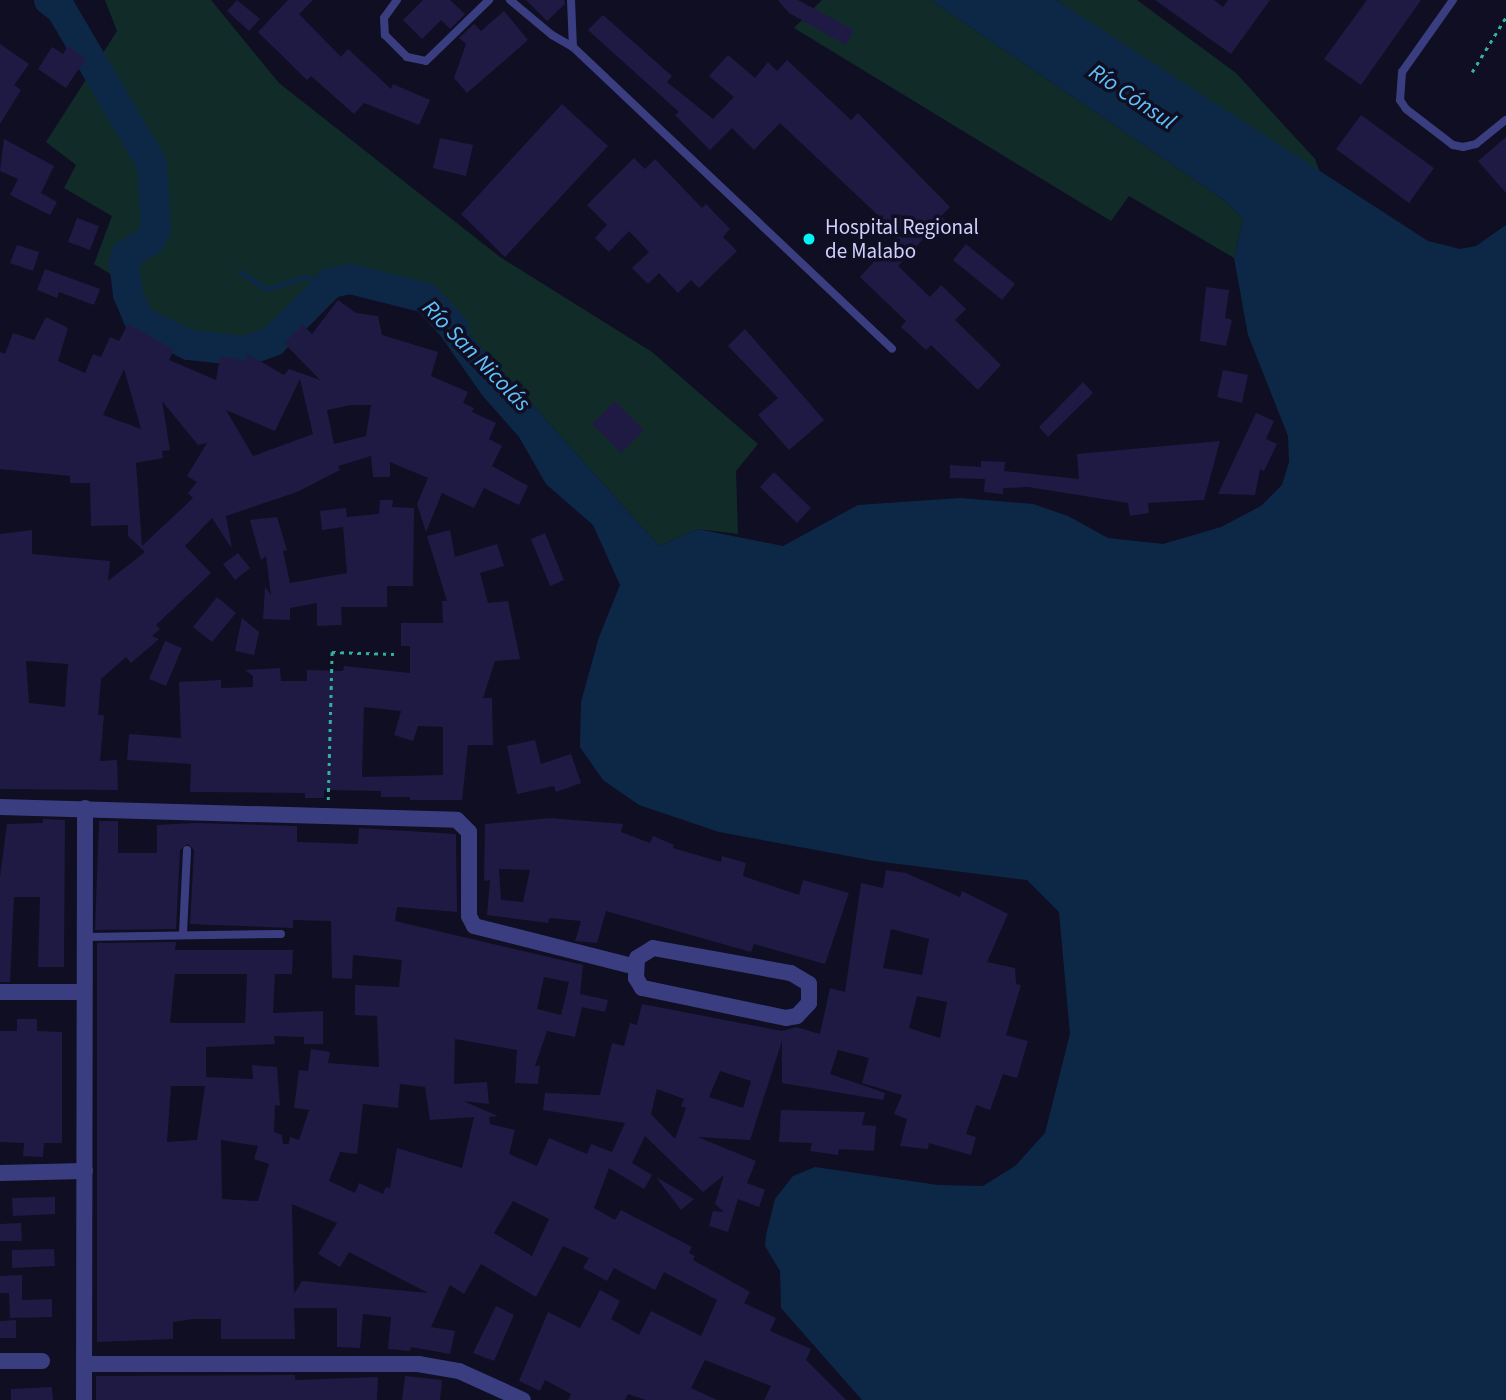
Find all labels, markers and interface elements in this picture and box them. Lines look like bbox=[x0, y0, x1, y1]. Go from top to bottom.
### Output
water label: Río Cónsul bbox=[1084, 58, 1180, 136]
place label: Hospital Regional de Malabo bbox=[825, 214, 979, 264]
marker: Hospital Regional de Malabo bbox=[799, 229, 819, 249]
water label: Río San Nicolás bbox=[416, 295, 536, 417]

